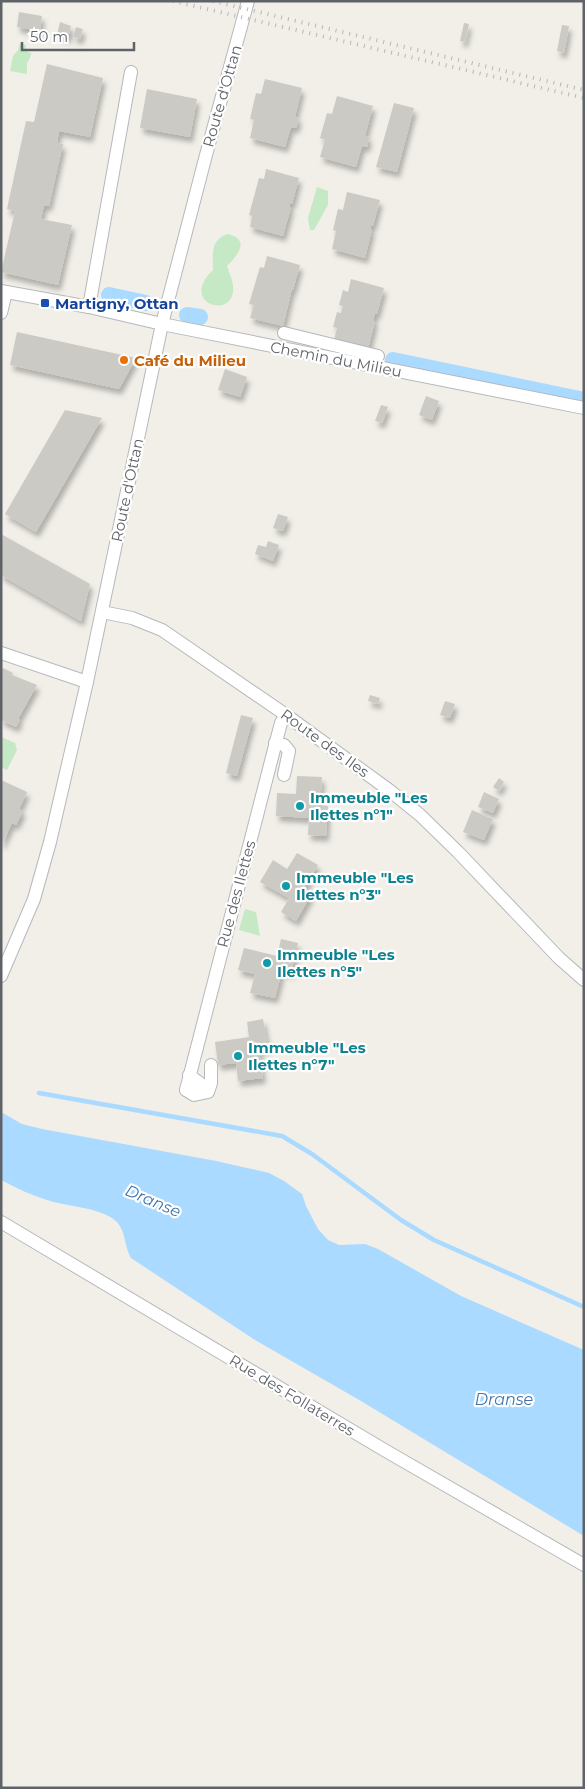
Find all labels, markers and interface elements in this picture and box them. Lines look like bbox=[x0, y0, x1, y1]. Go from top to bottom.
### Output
scale bar bbox=[22, 20, 135, 52]
text: 50 m bbox=[30, 27, 68, 46]
street label: Route d'Ottan bbox=[198, 43, 246, 149]
place label: Martigny, Ottan bbox=[55, 294, 179, 313]
marker: Martigny, Ottan bbox=[39, 297, 51, 309]
street label: Chemin du Milieu bbox=[269, 337, 403, 381]
place label: Café du Milieu bbox=[134, 351, 246, 370]
marker: Café du Milieu bbox=[118, 354, 130, 366]
street label: Route d'Ottan bbox=[107, 436, 147, 544]
street label: Route des Iles bbox=[277, 705, 373, 781]
place label: Immeuble "Les Ilettes n°1" bbox=[310, 788, 428, 824]
marker: Immeuble "Les Ilettes n°1" bbox=[294, 800, 306, 812]
street label: Rue des Ilettes bbox=[213, 838, 259, 950]
place label: Immeuble "Les Ilettes n°3" bbox=[296, 868, 414, 904]
marker: Immeuble "Les Ilettes n°3" bbox=[280, 880, 292, 892]
place label: Immeuble "Les Ilettes n°5" bbox=[277, 945, 395, 981]
marker: Immeuble "Les Ilettes n°5" bbox=[261, 957, 273, 969]
place label: Immeuble "Les Ilettes n°7" bbox=[248, 1038, 366, 1074]
marker: Immeuble "Les Ilettes n°7" bbox=[232, 1050, 244, 1062]
water label: Dranse bbox=[122, 1181, 184, 1221]
street label: Rue des Follaterres bbox=[226, 1350, 358, 1440]
water label: Dranse bbox=[475, 1390, 533, 1409]

